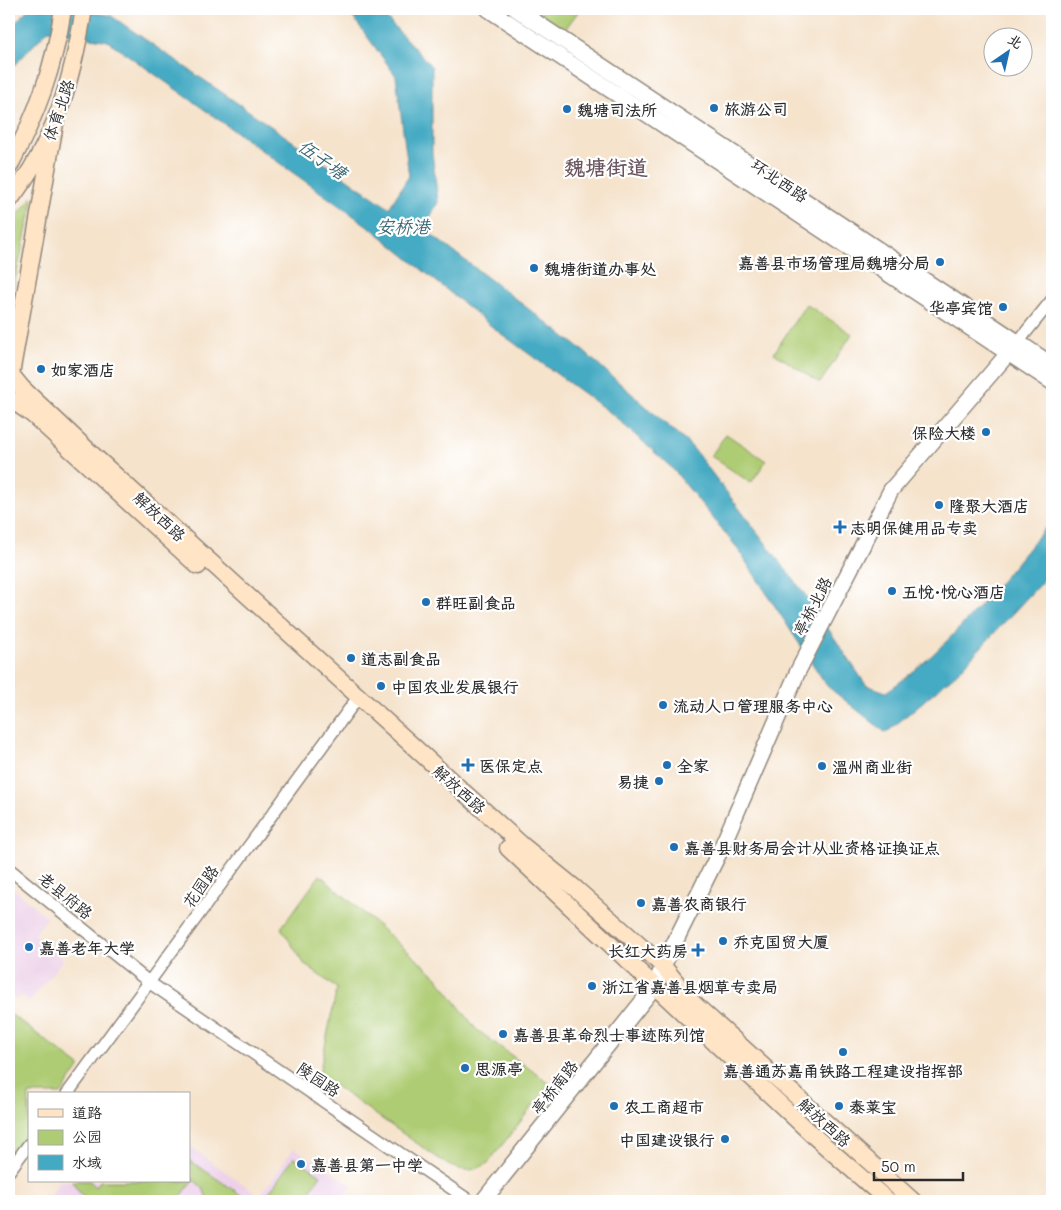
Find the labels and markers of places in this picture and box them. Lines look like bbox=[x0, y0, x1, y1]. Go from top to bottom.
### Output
place label: 旅游公司 bbox=[724, 98, 788, 119]
place label: 魏塘司法所 bbox=[577, 99, 657, 120]
marker: 旅游公司 bbox=[708, 102, 720, 114]
marker: 魏塘司法所 bbox=[561, 103, 573, 115]
place label: 嘉善县市场管理局魏塘分局 bbox=[738, 252, 930, 273]
marker: 嘉善县市场管理局魏塘分局 bbox=[934, 256, 946, 268]
place label: 魏塘街道办事处 bbox=[544, 258, 657, 279]
marker: 魏塘街道办事处 bbox=[528, 262, 540, 274]
place label: 华亭宾馆 bbox=[929, 297, 993, 318]
marker: 华亭宾馆 bbox=[997, 301, 1009, 313]
place label: 如家酒店 bbox=[51, 359, 115, 380]
marker: 如家酒店 bbox=[35, 363, 47, 375]
place label: 保险大楼 bbox=[912, 422, 976, 443]
marker: 保险大楼 bbox=[980, 426, 992, 438]
place label: 隆聚大酒店 bbox=[949, 495, 1029, 516]
marker: 隆聚大酒店 bbox=[933, 499, 945, 511]
place label: 志明保健用品专卖 bbox=[850, 517, 978, 538]
marker: 志明保健用品专卖 bbox=[834, 521, 846, 533]
place label: 五悦·悦心酒店 bbox=[902, 581, 1005, 602]
marker: 五悦·悦心酒店 bbox=[886, 585, 898, 597]
place label: 群旺副食品 bbox=[436, 592, 516, 613]
marker: 群旺副食品 bbox=[420, 596, 432, 608]
place label: 道志副食品 bbox=[361, 648, 441, 669]
marker: 道志副食品 bbox=[345, 652, 357, 664]
place label: 中国农业发展银行 bbox=[391, 676, 519, 697]
marker: 中国农业发展银行 bbox=[375, 680, 387, 692]
place label: 流动人口管理服务中心 bbox=[673, 695, 833, 716]
marker: 流动人口管理服务中心 bbox=[657, 699, 669, 711]
place label: 医保定点 bbox=[479, 755, 543, 776]
place label: 全家 bbox=[677, 755, 709, 776]
place label: 温州商业街 bbox=[832, 756, 912, 777]
marker: 医保定点 bbox=[461, 758, 475, 772]
marker: 全家 bbox=[661, 759, 673, 771]
marker: 温州商业街 bbox=[816, 760, 828, 772]
place label: 易捷 bbox=[617, 771, 649, 792]
marker: 易捷 bbox=[653, 775, 665, 787]
place label: 嘉善县财务局会计从业资格证换证点 bbox=[684, 837, 940, 858]
marker: 嘉善县财务局会计从业资格证换证点 bbox=[668, 841, 680, 853]
place label: 嘉善农商银行 bbox=[651, 893, 747, 914]
marker: 嘉善农商银行 bbox=[635, 897, 647, 909]
place label: 乔克国贸大厦 bbox=[733, 931, 829, 952]
marker: 乔克国贸大厦 bbox=[717, 935, 729, 947]
place label: 嘉善老年大学 bbox=[39, 937, 135, 958]
place label: 长红大药房 bbox=[608, 940, 688, 961]
marker: 嘉善老年大学 bbox=[23, 941, 35, 953]
marker: 长红大药房 bbox=[692, 944, 704, 956]
place label: 浙江省嘉善县烟草专卖局 bbox=[602, 976, 778, 997]
marker: 浙江省嘉善县烟草专卖局 bbox=[586, 980, 598, 992]
place label: 嘉善县革命烈士事迹陈列馆 bbox=[513, 1024, 705, 1045]
marker: 嘉善县革命烈士事迹陈列馆 bbox=[497, 1028, 509, 1040]
marker: 嘉善通苏嘉甬铁路工程建设指挥部 bbox=[837, 1046, 849, 1058]
place label: 思源亭 bbox=[475, 1058, 523, 1079]
place label: 嘉善通苏嘉甬铁路工程建设指挥部 bbox=[723, 1060, 963, 1081]
marker: 思源亭 bbox=[459, 1062, 471, 1074]
place label: 农工商超市 bbox=[624, 1096, 704, 1117]
place label: 泰莱宝 bbox=[849, 1096, 897, 1117]
marker: 农工商超市 bbox=[608, 1100, 620, 1112]
marker: 泰莱宝 bbox=[833, 1100, 845, 1112]
place label: 中国建设银行 bbox=[619, 1129, 715, 1150]
marker: 中国建设银行 bbox=[719, 1133, 731, 1145]
place label: 嘉善县第一中学 bbox=[311, 1154, 423, 1175]
marker: 嘉善县第一中学 bbox=[295, 1158, 307, 1170]

